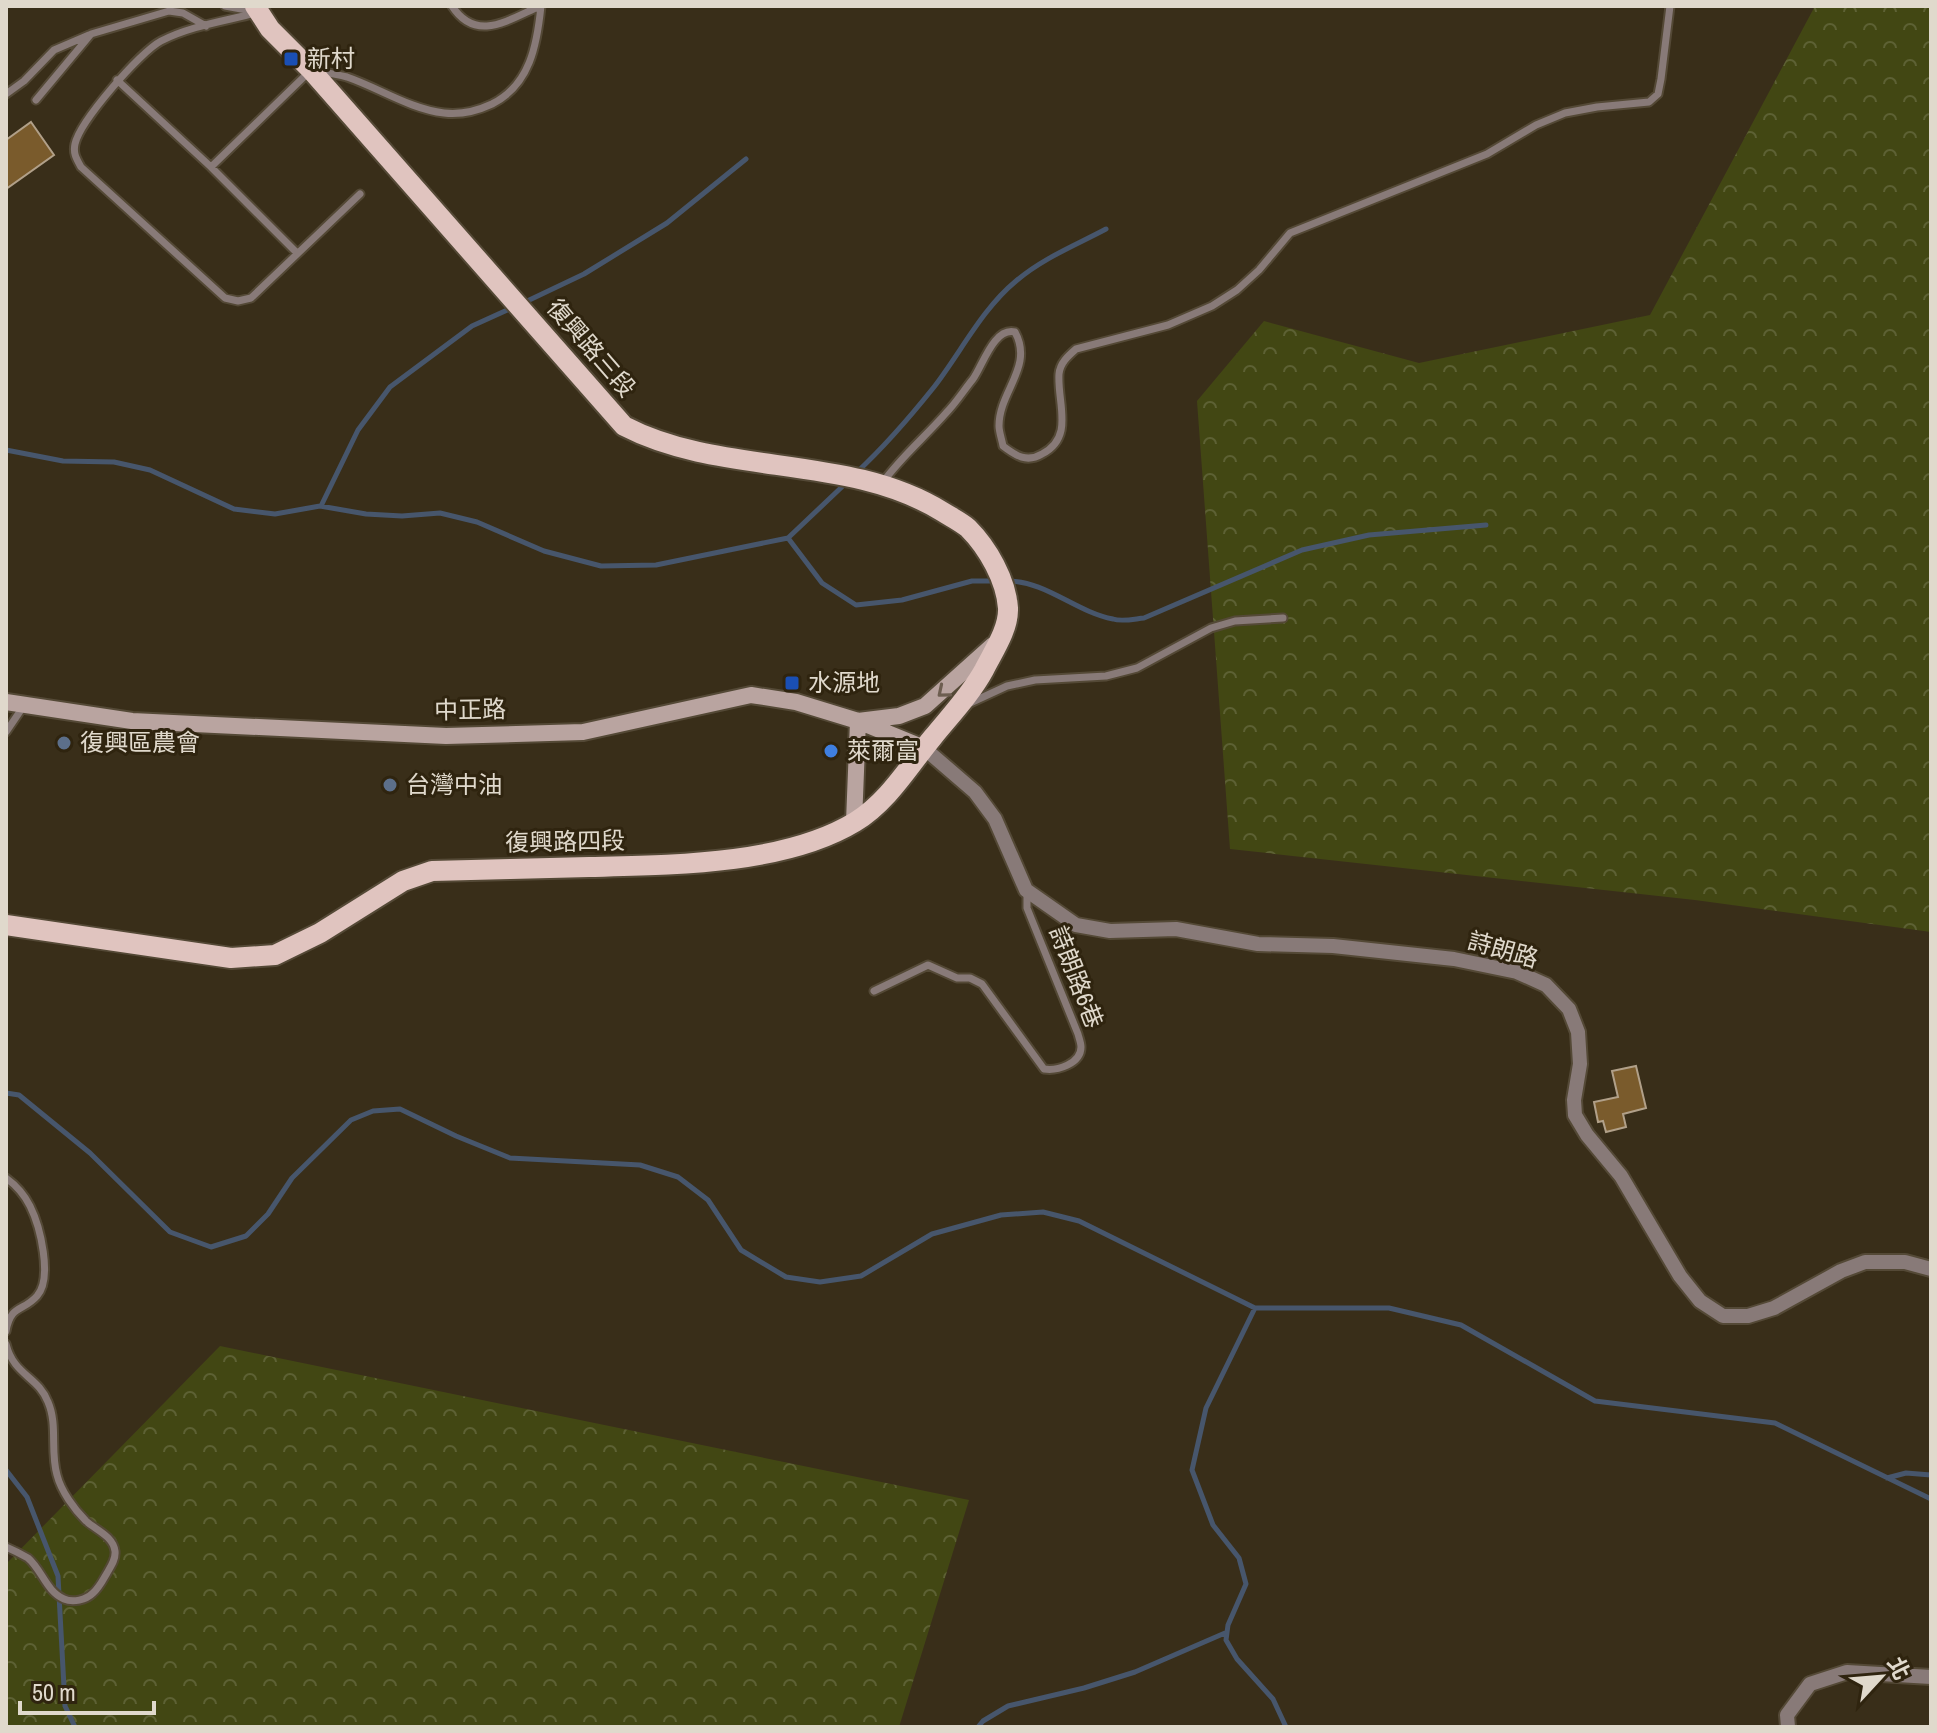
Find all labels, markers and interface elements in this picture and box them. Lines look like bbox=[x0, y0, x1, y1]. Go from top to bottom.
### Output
place label: 新村 bbox=[307, 42, 355, 74]
marker: 新村 bbox=[282, 50, 300, 68]
street label: 復興路三段 bbox=[540, 292, 643, 403]
place label: 水源地 bbox=[808, 666, 880, 698]
marker: 水源地 bbox=[783, 674, 801, 692]
one-way arrow bbox=[937, 682, 952, 697]
street label: 中正路 bbox=[434, 692, 506, 726]
place label: 復興區農會 bbox=[80, 726, 200, 758]
marker: 復興區農會 bbox=[55, 734, 73, 752]
place label: 萊爾富 bbox=[847, 734, 919, 766]
marker: 萊爾富 bbox=[822, 742, 840, 760]
place label: 台灣中油 bbox=[406, 768, 502, 800]
marker: 台灣中油 bbox=[381, 776, 399, 794]
street label: 復興路四段 bbox=[505, 824, 625, 858]
street label: 詩朗路6巷 bbox=[1043, 921, 1111, 1032]
street label: 詩朗路 bbox=[1464, 924, 1542, 974]
north arrow bbox=[1841, 1637, 1921, 1717]
text: 北 bbox=[1881, 1652, 1917, 1685]
scale bar bbox=[20, 1665, 154, 1715]
text: 50 m bbox=[32, 1676, 76, 1708]

